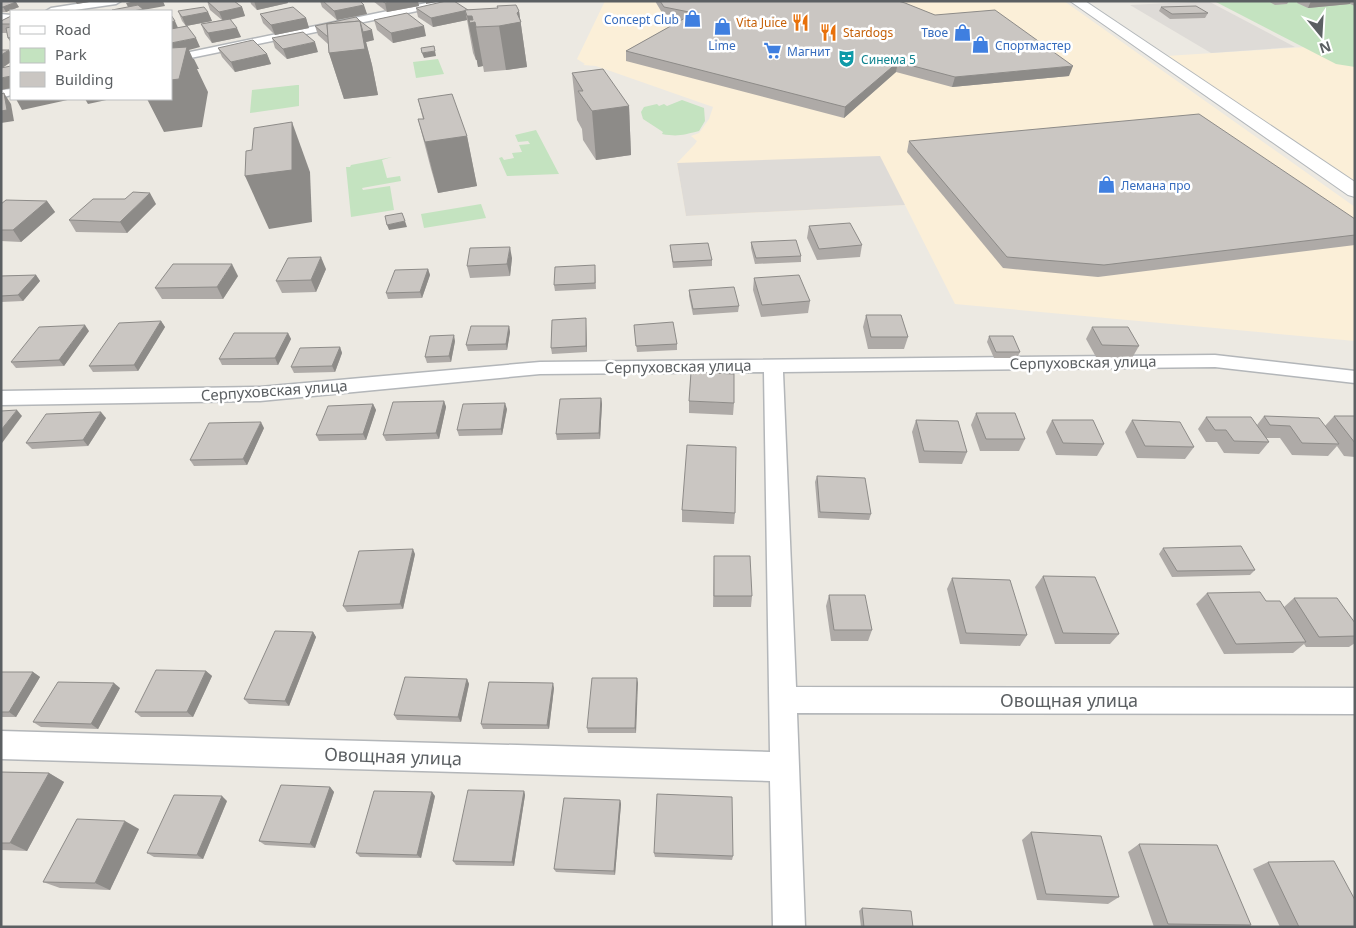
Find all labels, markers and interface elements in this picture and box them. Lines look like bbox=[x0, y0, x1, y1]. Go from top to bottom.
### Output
shop icon: Concept Club bbox=[683, 9, 703, 29]
legend bbox=[10, 10, 172, 100]
north arrow bbox=[1296, 10, 1346, 60]
place label: Concept Club bbox=[604, 11, 679, 28]
restaurant icon: Vita Juice bbox=[791, 12, 811, 32]
place label: Vita Juice bbox=[736, 14, 787, 31]
shop icon: Lime bbox=[712, 16, 732, 36]
text: Road bbox=[55, 19, 91, 39]
restaurant icon: Stardogs bbox=[819, 22, 839, 42]
shop icon: Твое bbox=[952, 22, 972, 42]
place label: Stardogs bbox=[843, 24, 893, 41]
place label: Твое bbox=[921, 24, 948, 41]
shop icon: Спортмастер bbox=[971, 35, 991, 55]
place label: Lime bbox=[708, 37, 736, 54]
place label: Спортмастер bbox=[995, 37, 1071, 54]
text: N bbox=[1317, 37, 1334, 59]
supermarket icon: Магнит bbox=[763, 41, 783, 61]
place label: Магнит bbox=[787, 43, 831, 60]
text: Park bbox=[55, 44, 87, 64]
theatre icon: Синема 5 bbox=[837, 49, 857, 69]
place label: Синема 5 bbox=[861, 51, 916, 68]
text: Building bbox=[55, 69, 113, 89]
shop icon: Лемана про bbox=[1097, 175, 1117, 195]
place label: Лемана про bbox=[1121, 177, 1191, 194]
street label: Серпуховская улица bbox=[1009, 351, 1157, 373]
street label: Серпуховская улица bbox=[604, 355, 752, 377]
street label: Серпуховская улица bbox=[200, 375, 348, 405]
street label: Овощная улица bbox=[1000, 688, 1138, 712]
street label: Овощная улица bbox=[324, 742, 462, 770]

